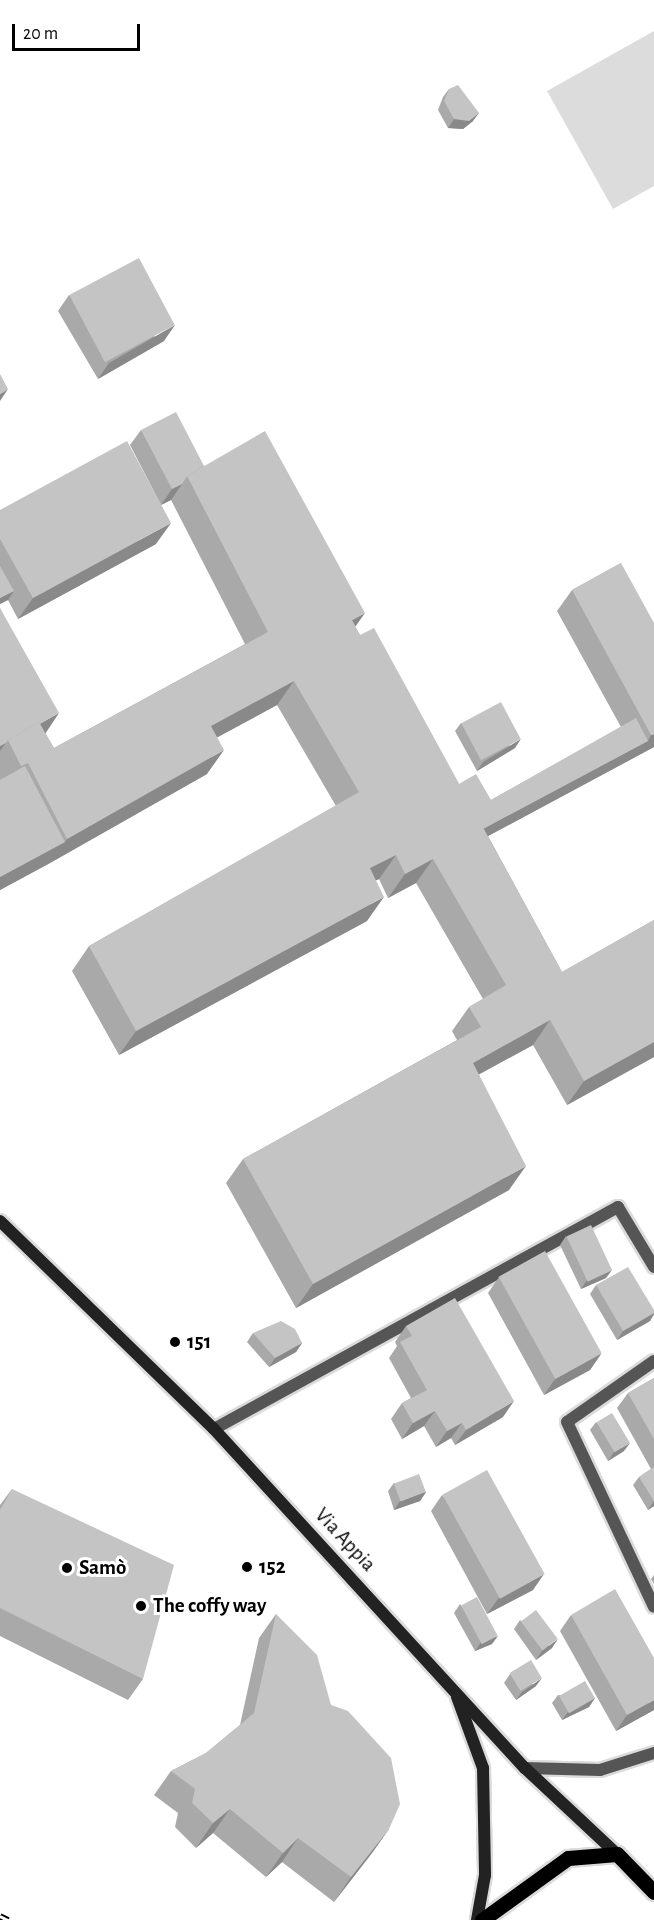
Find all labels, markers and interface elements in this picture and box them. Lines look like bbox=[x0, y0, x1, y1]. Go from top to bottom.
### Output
scale bar bbox=[15, 12, 142, 50]
text: 20 m bbox=[23, 25, 58, 43]
place label: 151 bbox=[187, 1329, 211, 1355]
marker: 151 bbox=[168, 1335, 182, 1349]
street label: Via Appia bbox=[309, 1503, 381, 1577]
place label: 152 bbox=[259, 1554, 286, 1580]
place label: Samò bbox=[79, 1555, 126, 1581]
marker: 152 bbox=[240, 1560, 254, 1574]
marker: Samò bbox=[60, 1561, 74, 1575]
place label: The coffy way bbox=[153, 1593, 266, 1619]
marker: The coffy way bbox=[134, 1599, 148, 1613]

